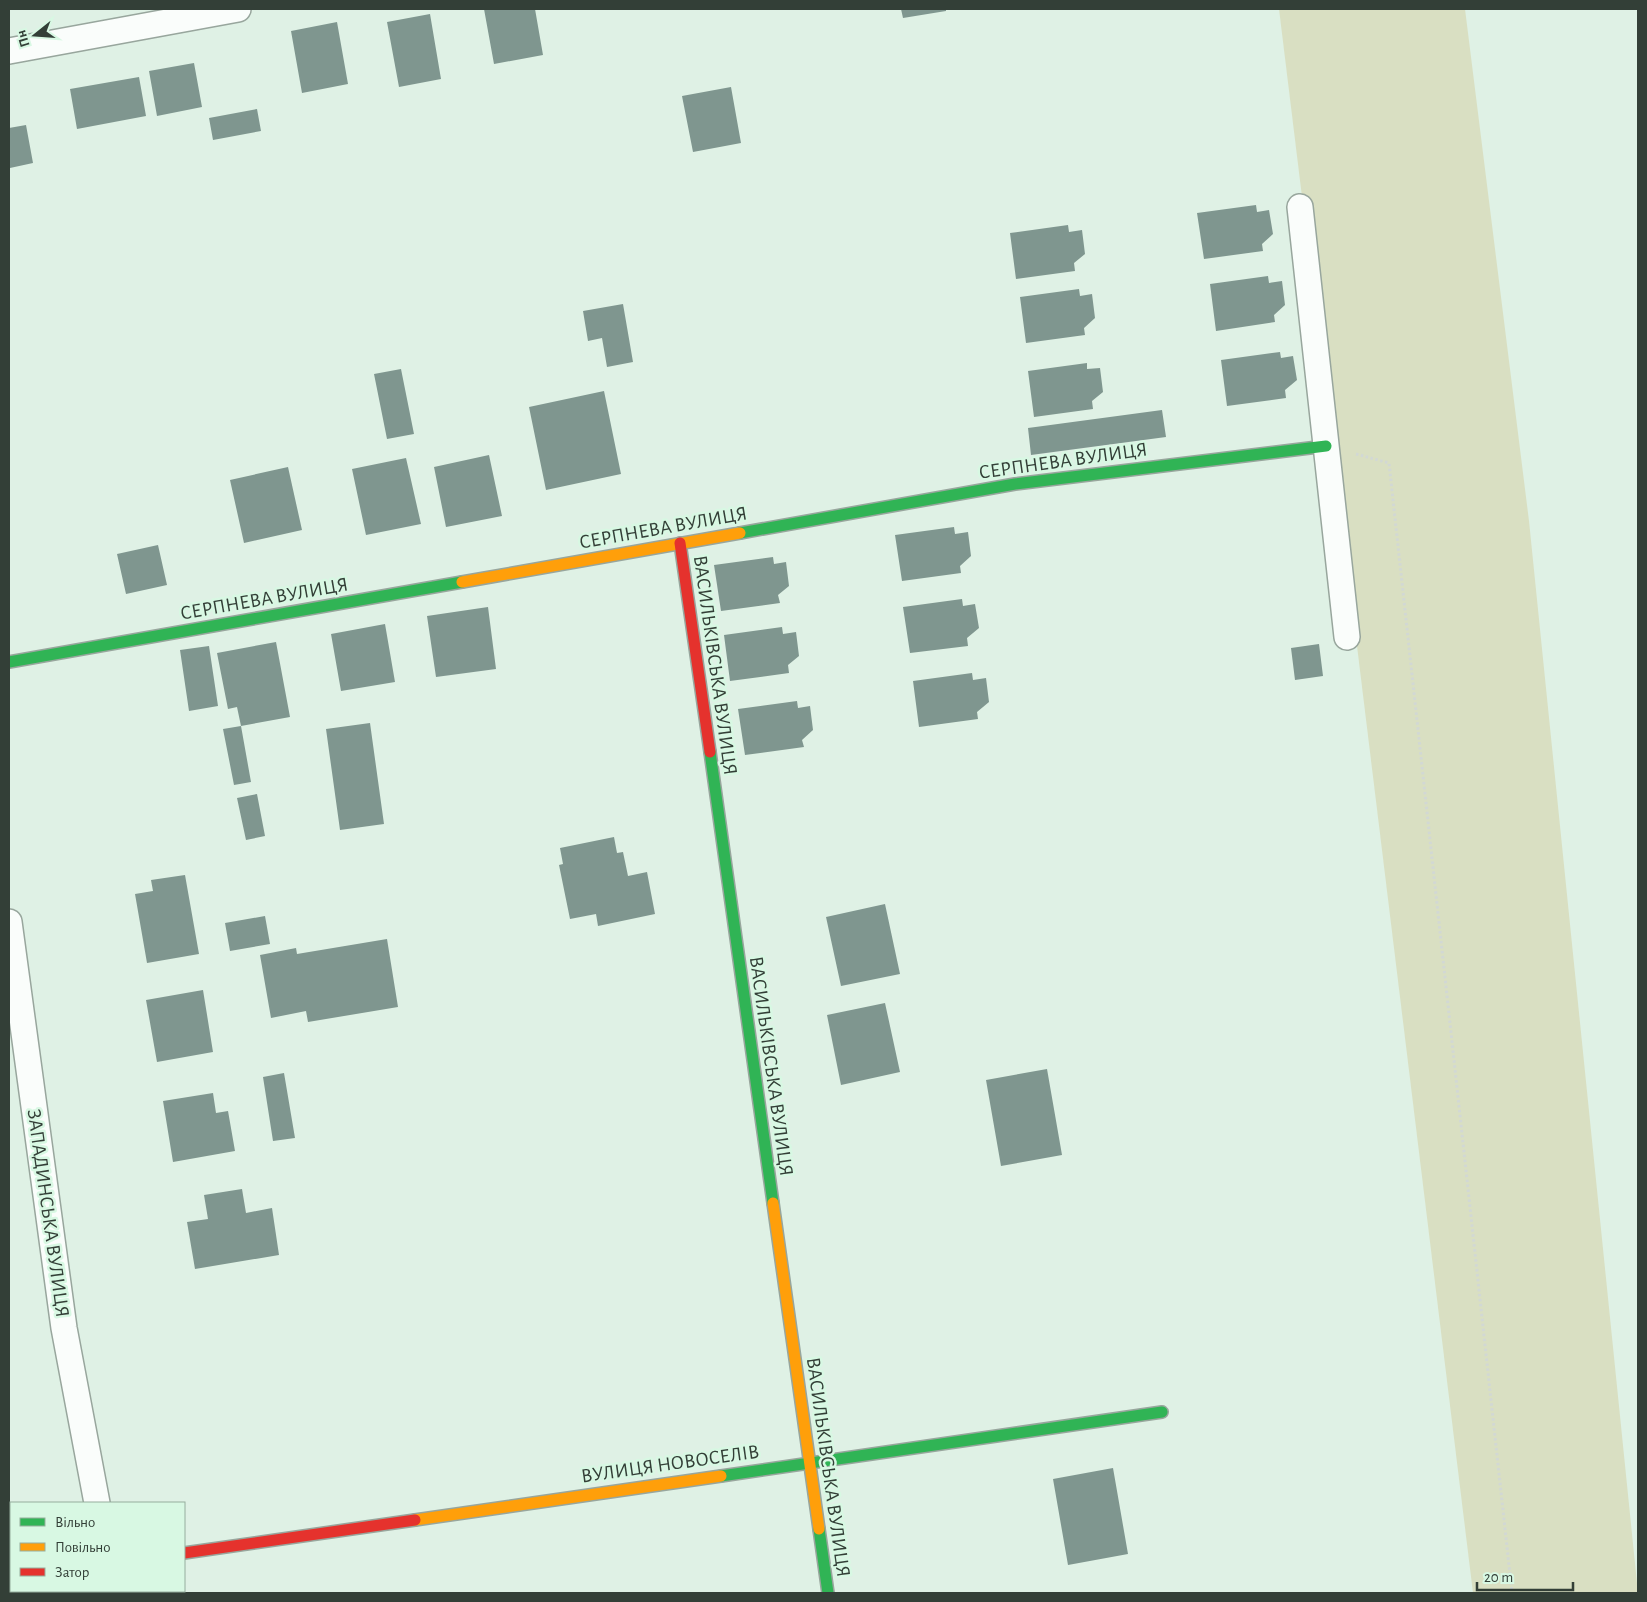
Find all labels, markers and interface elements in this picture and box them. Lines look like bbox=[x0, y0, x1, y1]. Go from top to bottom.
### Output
north arrow bbox=[10, 10, 60, 60]
text: Пн bbox=[14, 28, 33, 49]
street label: СЕРПНЕВА ВУЛИЦЯ bbox=[978, 439, 1149, 483]
street label: СЕРПНЕВА ВУЛИЦЯ bbox=[578, 503, 749, 553]
street label: ВАСИЛЬКІВСЬКА ВУЛИЦЯ bbox=[690, 554, 740, 776]
street label: СЕРПНЕВА ВУЛИЦЯ bbox=[179, 574, 350, 624]
street label: ВАСИЛЬКІВСЬКА ВУЛИЦЯ bbox=[746, 955, 796, 1177]
street label: ЗАПАДИНСЬКА ВУЛИЦЯ bbox=[23, 1108, 73, 1319]
street label: ВАСИЛЬКІВСЬКА ВУЛИЦЯ bbox=[803, 1356, 853, 1578]
street label: ВУЛИЦЯ НОВОСЕЛІВ bbox=[580, 1442, 760, 1486]
legend bbox=[10, 1502, 185, 1592]
text: Вільно bbox=[55, 1515, 95, 1530]
text: Повільно bbox=[55, 1540, 111, 1555]
scale bar bbox=[1477, 1560, 1573, 1592]
text: Затор bbox=[55, 1565, 90, 1580]
text: 20 m bbox=[1484, 1570, 1513, 1585]

